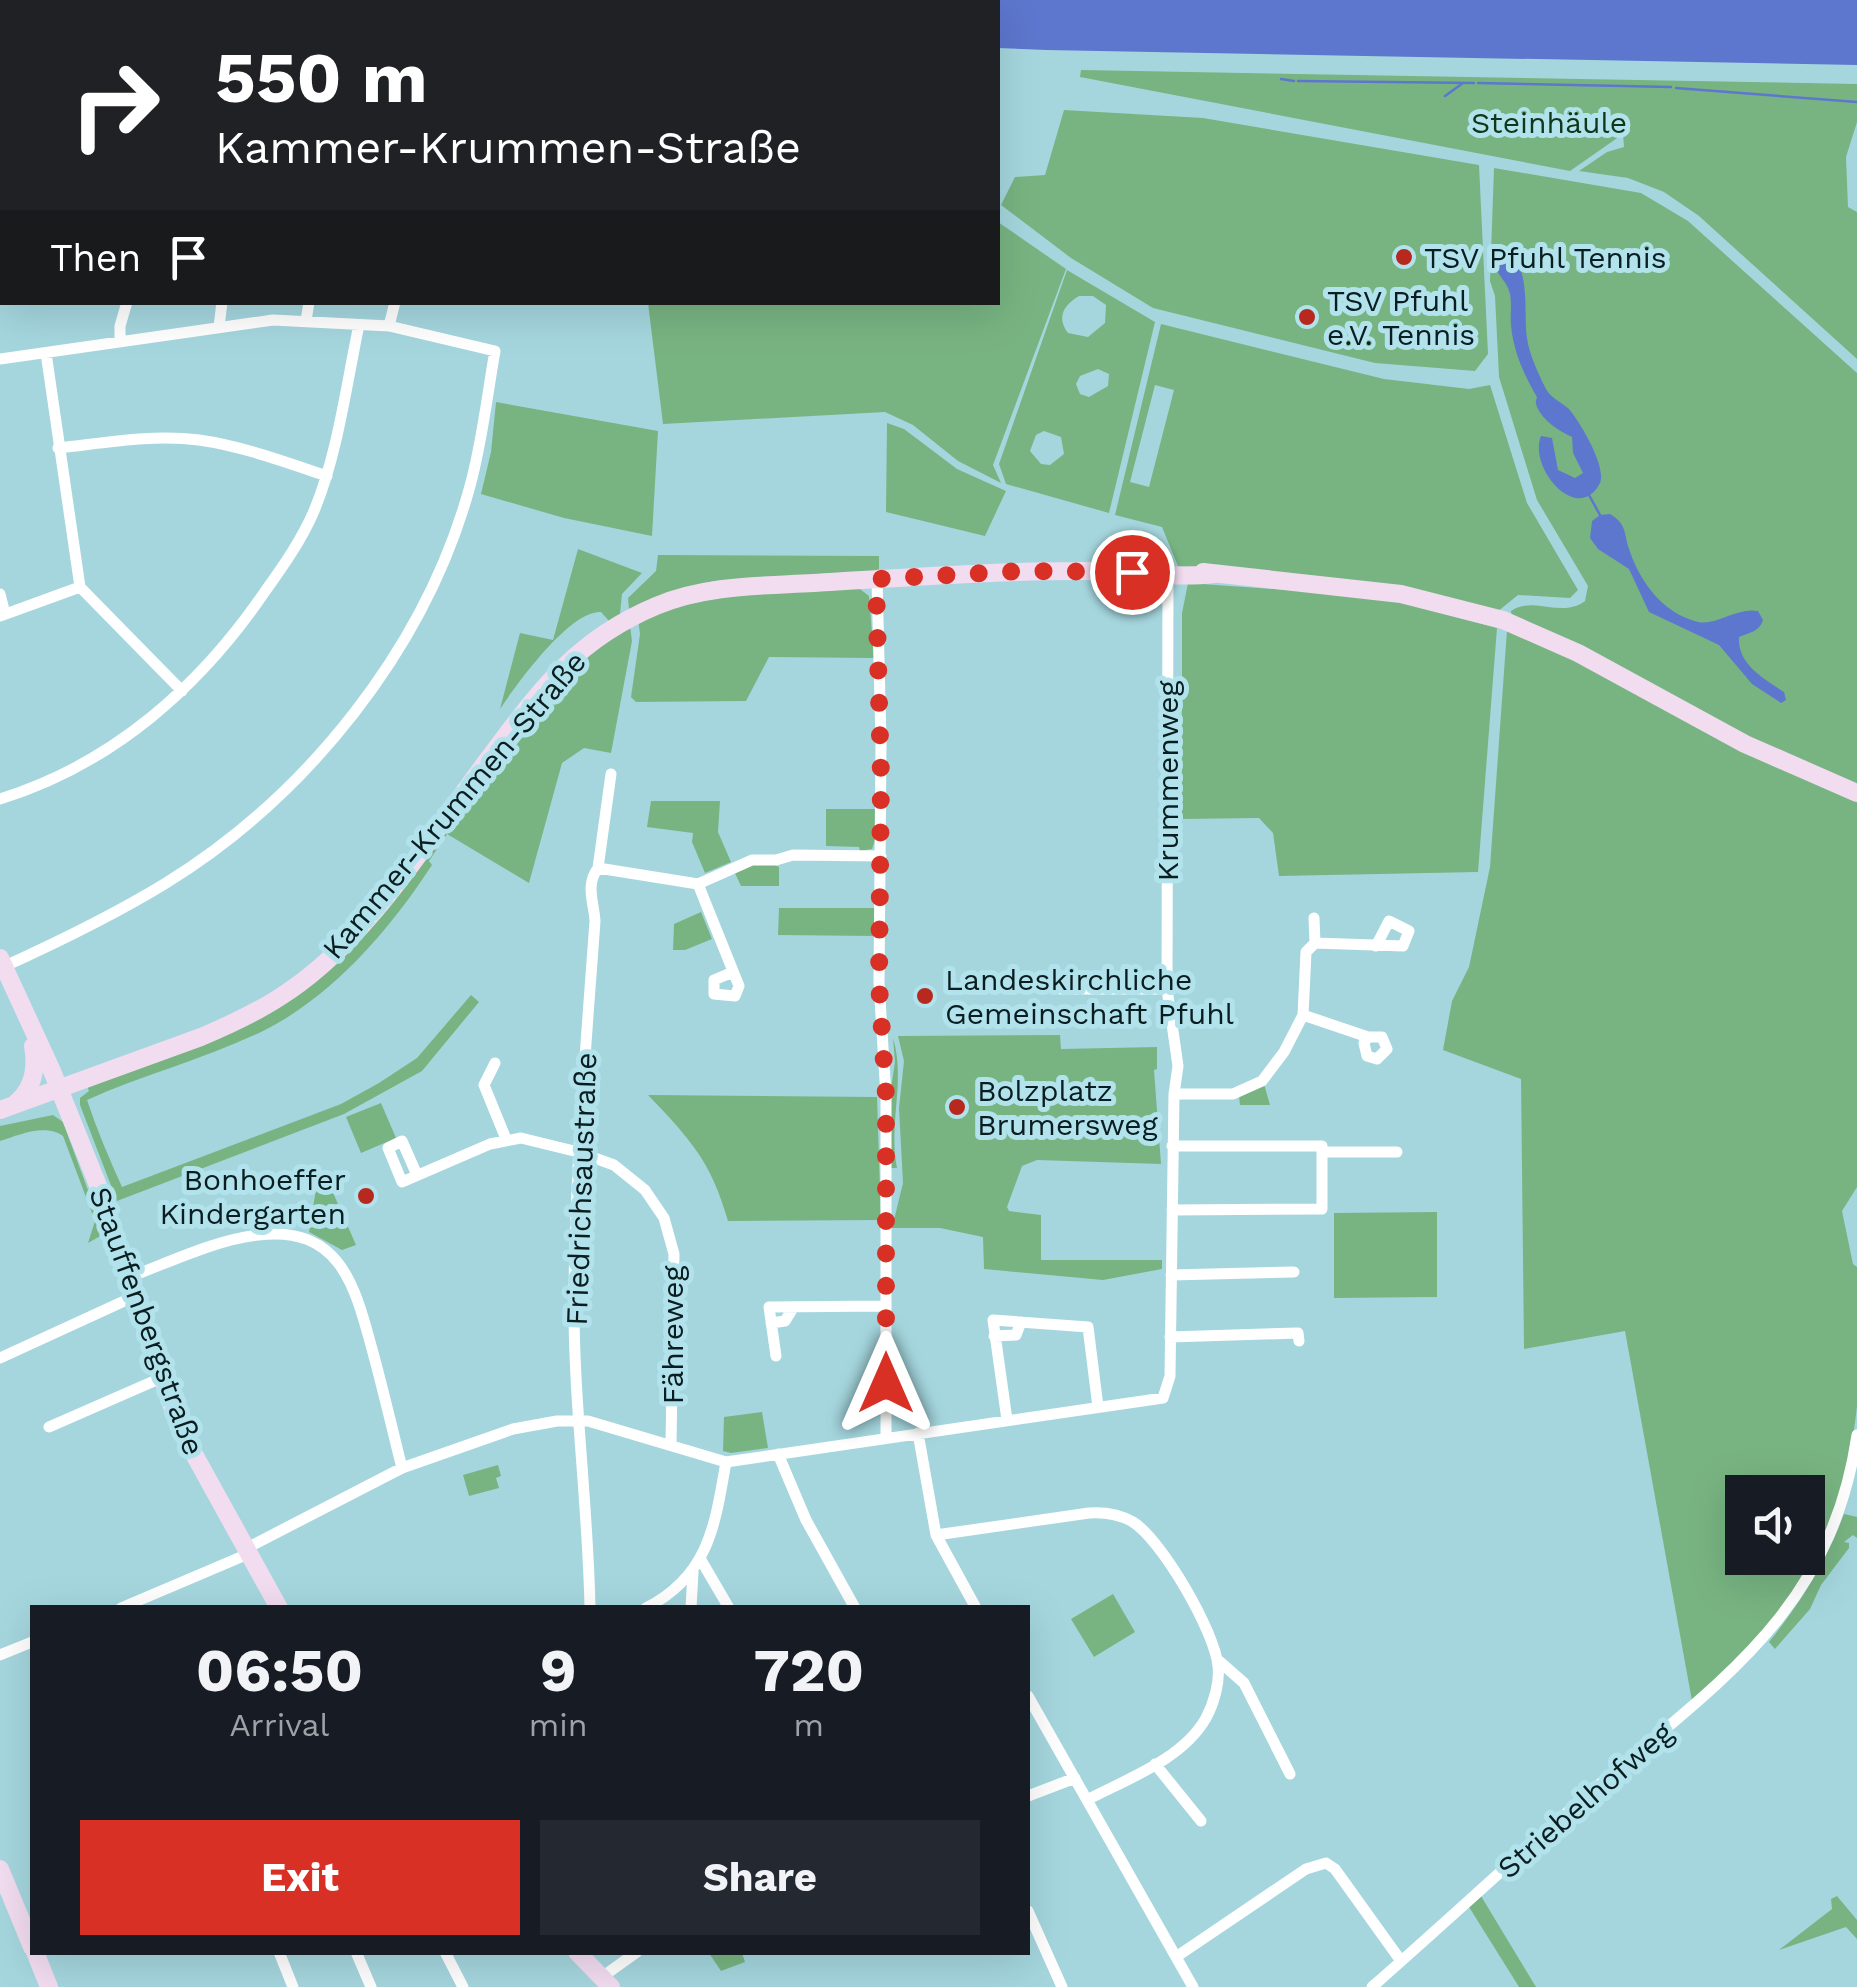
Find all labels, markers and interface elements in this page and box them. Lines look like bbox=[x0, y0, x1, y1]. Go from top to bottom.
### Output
text: 550 m bbox=[215, 37, 428, 119]
icon: right bbox=[50, 40, 180, 170]
park label: Steinhäule bbox=[1471, 105, 1627, 140]
text: Kammer-Krummen-Straße bbox=[215, 121, 801, 174]
icon: arrive bbox=[161, 230, 216, 285]
text: Then bbox=[50, 236, 141, 280]
place label: TSV Pfuhl Tennis bbox=[1424, 240, 1667, 275]
marker: TSV Pfuhl Tennis bbox=[1393, 246, 1415, 268]
place label: TSV Pfuhl e.V. Tennis bbox=[1327, 283, 1475, 352]
marker: TSV Pfuhl e.V. Tennis bbox=[1296, 306, 1318, 328]
pin bbox=[1090, 530, 1175, 615]
icon: arrive bbox=[1105, 545, 1160, 600]
street label: Kammer-Krummen-Straße bbox=[315, 644, 593, 966]
street label: Krummenweg bbox=[1150, 680, 1185, 882]
place label: Landeskirchliche Gemeinschaft Pfuhl bbox=[945, 962, 1234, 1031]
marker: Landeskirchliche Gemeinschaft Pfuhl bbox=[914, 985, 936, 1007]
street label: Friedrichsaustraße bbox=[559, 1052, 603, 1326]
place label: Bolzplatz Brumersweg bbox=[977, 1073, 1158, 1142]
marker: Bolzplatz Brumersweg bbox=[946, 1096, 968, 1118]
place label: Bonhoeffer Kindergarten bbox=[159, 1162, 346, 1231]
street label: Stauffenbergstraße bbox=[82, 1182, 212, 1460]
marker: Bonhoeffer Kindergarten bbox=[355, 1185, 377, 1207]
street label: Fähreweg bbox=[655, 1266, 690, 1404]
position arrow bbox=[834, 1331, 938, 1435]
map controls bbox=[1725, 1475, 1825, 1575]
button: sound bbox=[1725, 1475, 1825, 1575]
text: 06:50 bbox=[196, 1635, 363, 1706]
text: 9 bbox=[540, 1635, 577, 1706]
text: 720 bbox=[753, 1635, 864, 1706]
text: Arrival bbox=[229, 1706, 329, 1744]
text: min bbox=[529, 1706, 588, 1744]
text: m bbox=[794, 1706, 824, 1744]
street label: Striebelhofweg bbox=[1490, 1714, 1680, 1886]
button: Exit bbox=[80, 1820, 520, 1935]
button: Share bbox=[540, 1820, 980, 1935]

